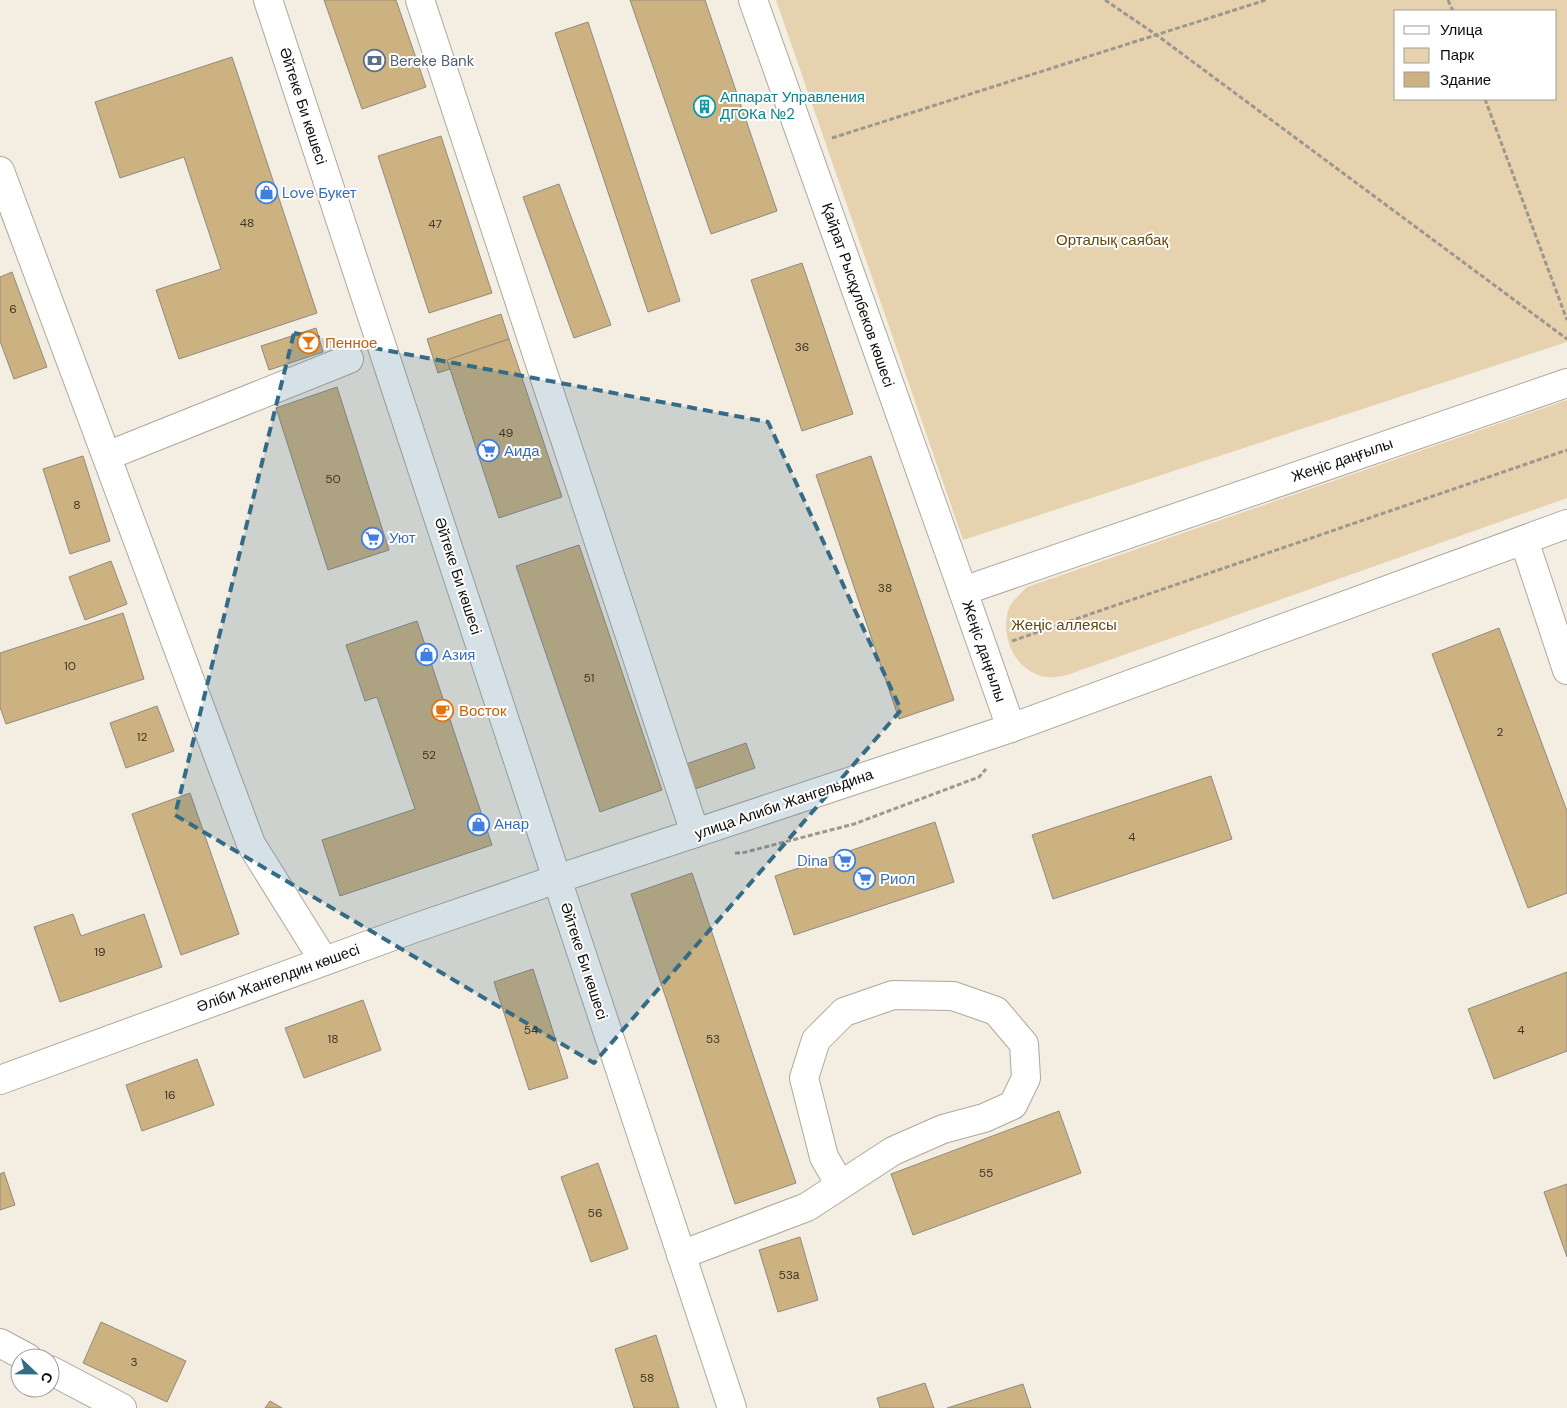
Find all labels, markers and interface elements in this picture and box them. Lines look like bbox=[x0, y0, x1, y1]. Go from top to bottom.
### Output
legend bbox=[1394, 10, 1557, 100]
text: Улица bbox=[1440, 20, 1483, 40]
street label: Әйтеке Би көшесі bbox=[275, 45, 331, 167]
text: Парк bbox=[1440, 45, 1474, 65]
bank icon: Bereke Bank bbox=[362, 49, 386, 73]
place label: Bereke Bank bbox=[390, 51, 475, 71]
text: Здание bbox=[1440, 70, 1491, 90]
place label: Аппарат Управления ДГОКа №2 bbox=[720, 87, 865, 124]
building icon: Аппарат Управления ДГОКа №2 bbox=[692, 94, 716, 118]
shop icon: Love Букет bbox=[254, 181, 278, 205]
place label: Love Букет bbox=[282, 183, 357, 203]
street label: Қайрат Рысқұлбеков көшесі bbox=[817, 200, 899, 390]
house number: 48 bbox=[240, 215, 254, 231]
house number: 47 bbox=[428, 216, 442, 232]
park label: Орталық саябақ bbox=[1056, 230, 1168, 250]
house number: 6 bbox=[9, 301, 17, 317]
bar icon: Пенное bbox=[297, 331, 321, 355]
place label: Пенное bbox=[325, 333, 377, 353]
house number: 36 bbox=[795, 339, 809, 355]
house number: 49 bbox=[499, 425, 513, 441]
street label: Жеңіс даңғылы bbox=[1288, 433, 1396, 487]
supermarket icon: Аида bbox=[476, 439, 500, 463]
place label: Аида bbox=[504, 441, 540, 461]
house number: 50 bbox=[325, 471, 341, 487]
house number: 8 bbox=[73, 497, 81, 513]
street label: Әйтеке Би көшесі bbox=[430, 515, 486, 637]
supermarket icon: Уют bbox=[361, 526, 385, 550]
place label: Уют bbox=[389, 528, 416, 548]
house number: 38 bbox=[878, 580, 892, 596]
street label: Жеңіс даңғылы bbox=[957, 597, 1011, 705]
park label: Жеңіс аллеясы bbox=[1011, 615, 1117, 635]
shop icon: Азия bbox=[414, 643, 438, 667]
place label: Азия bbox=[442, 645, 475, 665]
house number: 10 bbox=[64, 658, 76, 674]
house number: 51 bbox=[583, 670, 595, 686]
cafe icon: Восток bbox=[431, 699, 455, 723]
place label: Восток bbox=[459, 701, 507, 721]
house number: 2 bbox=[1497, 724, 1504, 740]
house number: 12 bbox=[137, 729, 147, 745]
house number: 52 bbox=[422, 747, 436, 763]
street label: улица Алиби Жангельдина bbox=[692, 764, 876, 844]
shop icon: Анар bbox=[466, 812, 490, 836]
place label: Анар bbox=[494, 814, 529, 834]
house number: 4 bbox=[1128, 829, 1136, 845]
supermarket icon: Dina bbox=[832, 849, 856, 873]
place label: Dina bbox=[797, 851, 828, 871]
supermarket icon: Риол bbox=[852, 867, 876, 891]
place label: Риол bbox=[880, 869, 915, 889]
street label: Әйтеке Би көшесі bbox=[556, 900, 612, 1022]
street label: Әліби Жангелдин көшесі bbox=[194, 939, 362, 1017]
house number: 19 bbox=[94, 944, 106, 960]
house number: 54 bbox=[524, 1022, 538, 1038]
house number: 4 bbox=[1517, 1022, 1525, 1038]
house number: 18 bbox=[327, 1031, 339, 1047]
house number: 53 bbox=[706, 1031, 720, 1047]
house number: 16 bbox=[164, 1087, 176, 1103]
house number: 55 bbox=[979, 1165, 993, 1181]
house number: 56 bbox=[588, 1205, 602, 1221]
house number: 53а bbox=[778, 1267, 800, 1283]
north arrow bbox=[10, 1348, 60, 1398]
house number: 3 bbox=[130, 1354, 138, 1370]
text: С bbox=[37, 1370, 57, 1386]
house number: 58 bbox=[640, 1370, 654, 1386]

